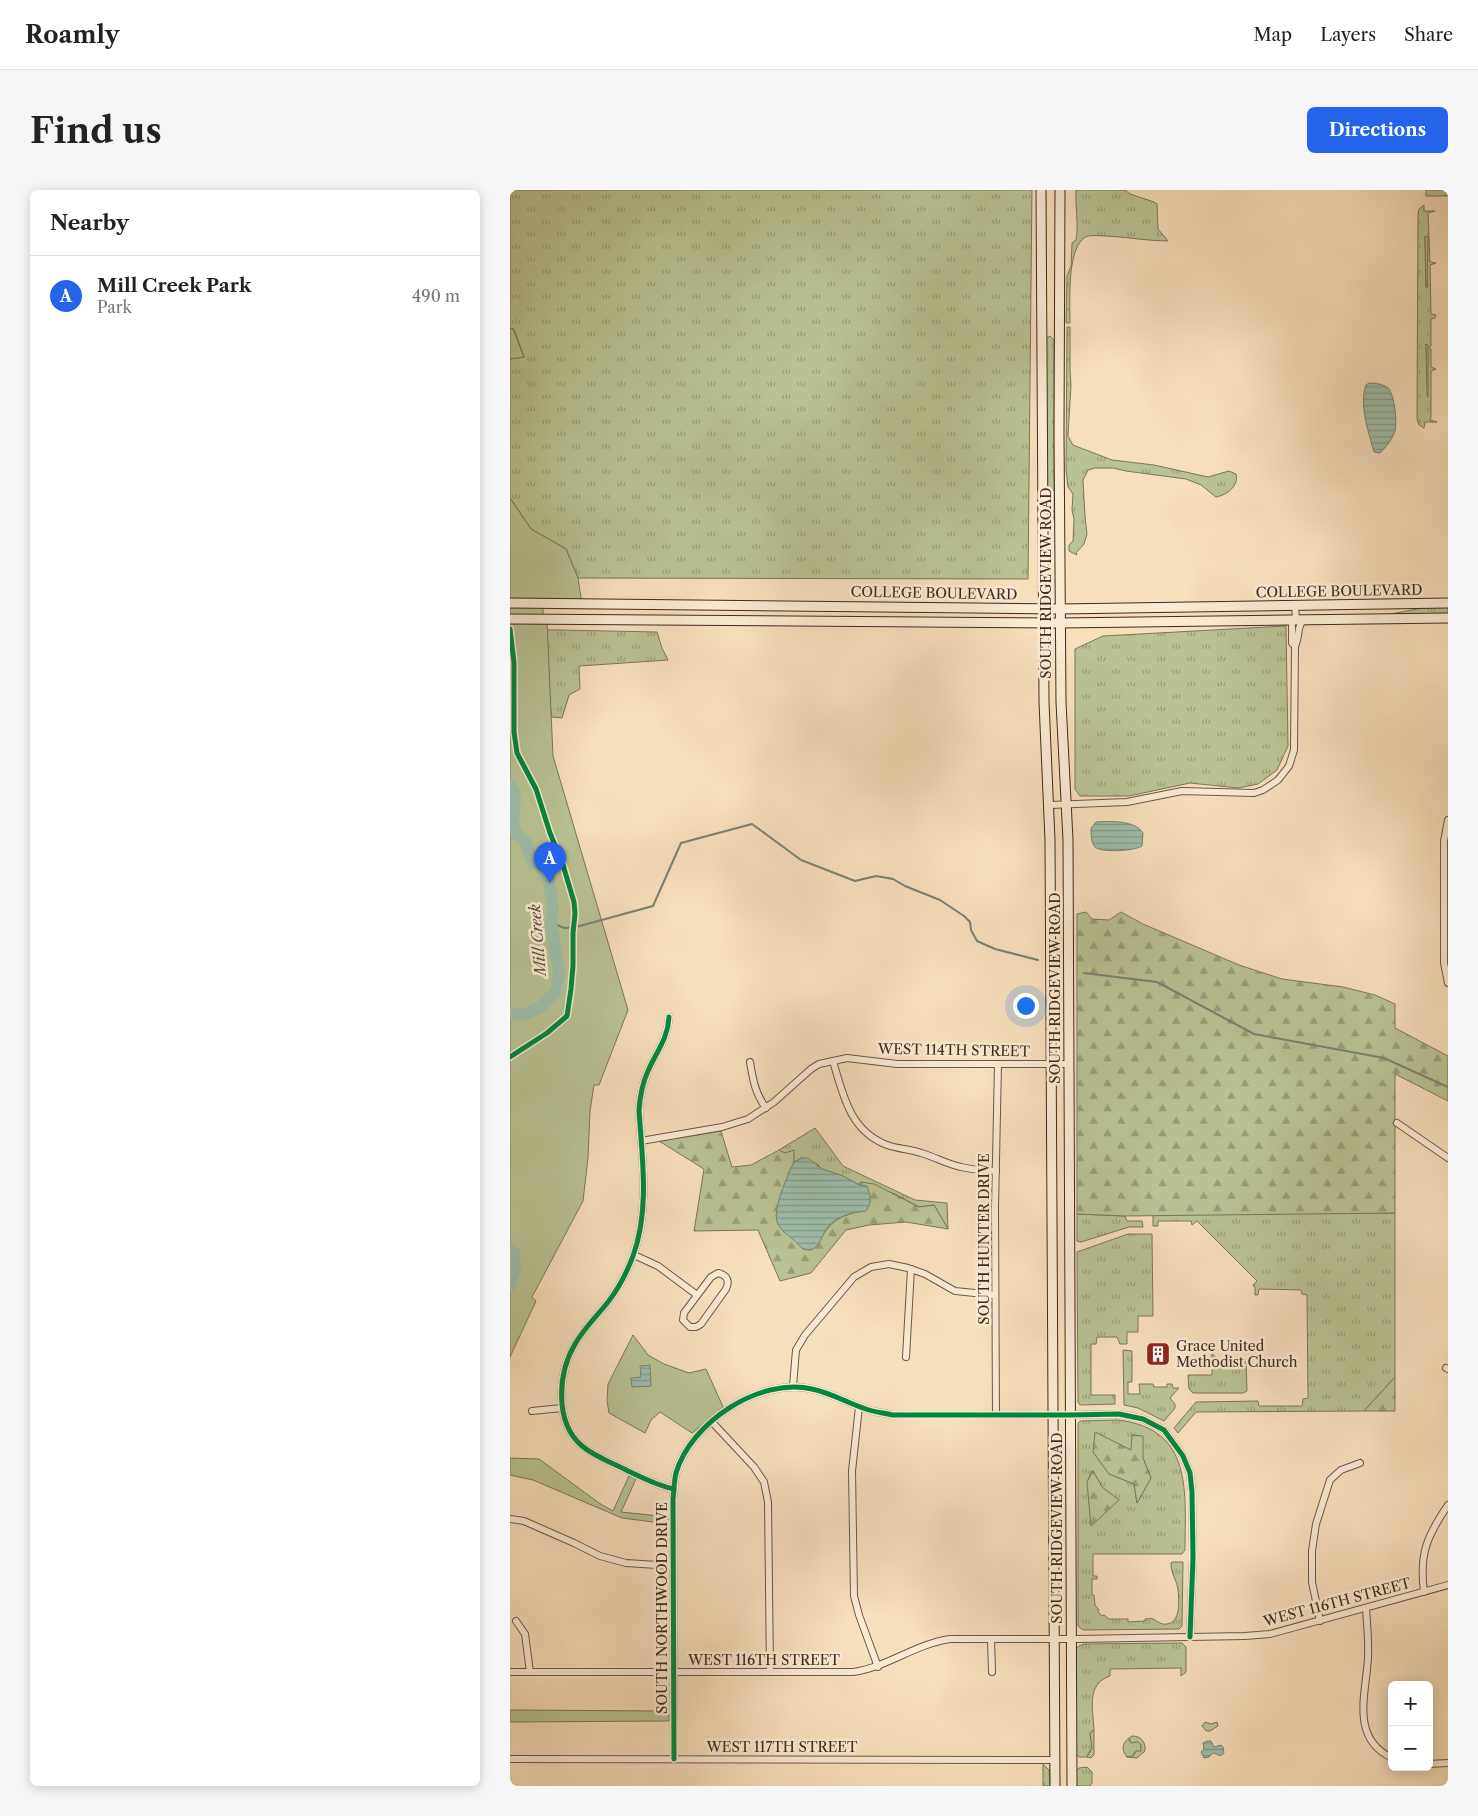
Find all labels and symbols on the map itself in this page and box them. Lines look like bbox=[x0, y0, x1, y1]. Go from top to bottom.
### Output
street label: SOUTH RIDGEVIEW ROAD bbox=[1037, 487, 1055, 679]
street label: COLLEGE BOULEVARD bbox=[1255, 581, 1423, 601]
street label: COLLEGE BOULEVARD bbox=[850, 583, 1018, 603]
pin: A bbox=[534, 842, 566, 883]
street label: SOUTH RIDGEVIEW ROAD bbox=[1046, 892, 1064, 1084]
water label: Mill Creek bbox=[525, 903, 550, 979]
your location bbox=[1013, 993, 1039, 1019]
street label: WEST 114TH STREET bbox=[877, 1040, 1031, 1060]
street label: SOUTH HUNTER DRIVE bbox=[975, 1153, 993, 1325]
place label: Grace United Methodist Church bbox=[1176, 1337, 1298, 1371]
building icon: Grace United Methodist Church bbox=[1145, 1341, 1171, 1367]
street label: SOUTH RIDGEVIEW ROAD bbox=[1048, 1432, 1066, 1624]
street label: SOUTH NORTHWOOD DRIVE bbox=[653, 1502, 671, 1714]
street label: WEST 116TH STREET bbox=[1260, 1574, 1413, 1631]
street label: WEST 116TH STREET bbox=[687, 1651, 840, 1669]
street label: WEST 117TH STREET bbox=[706, 1738, 858, 1756]

